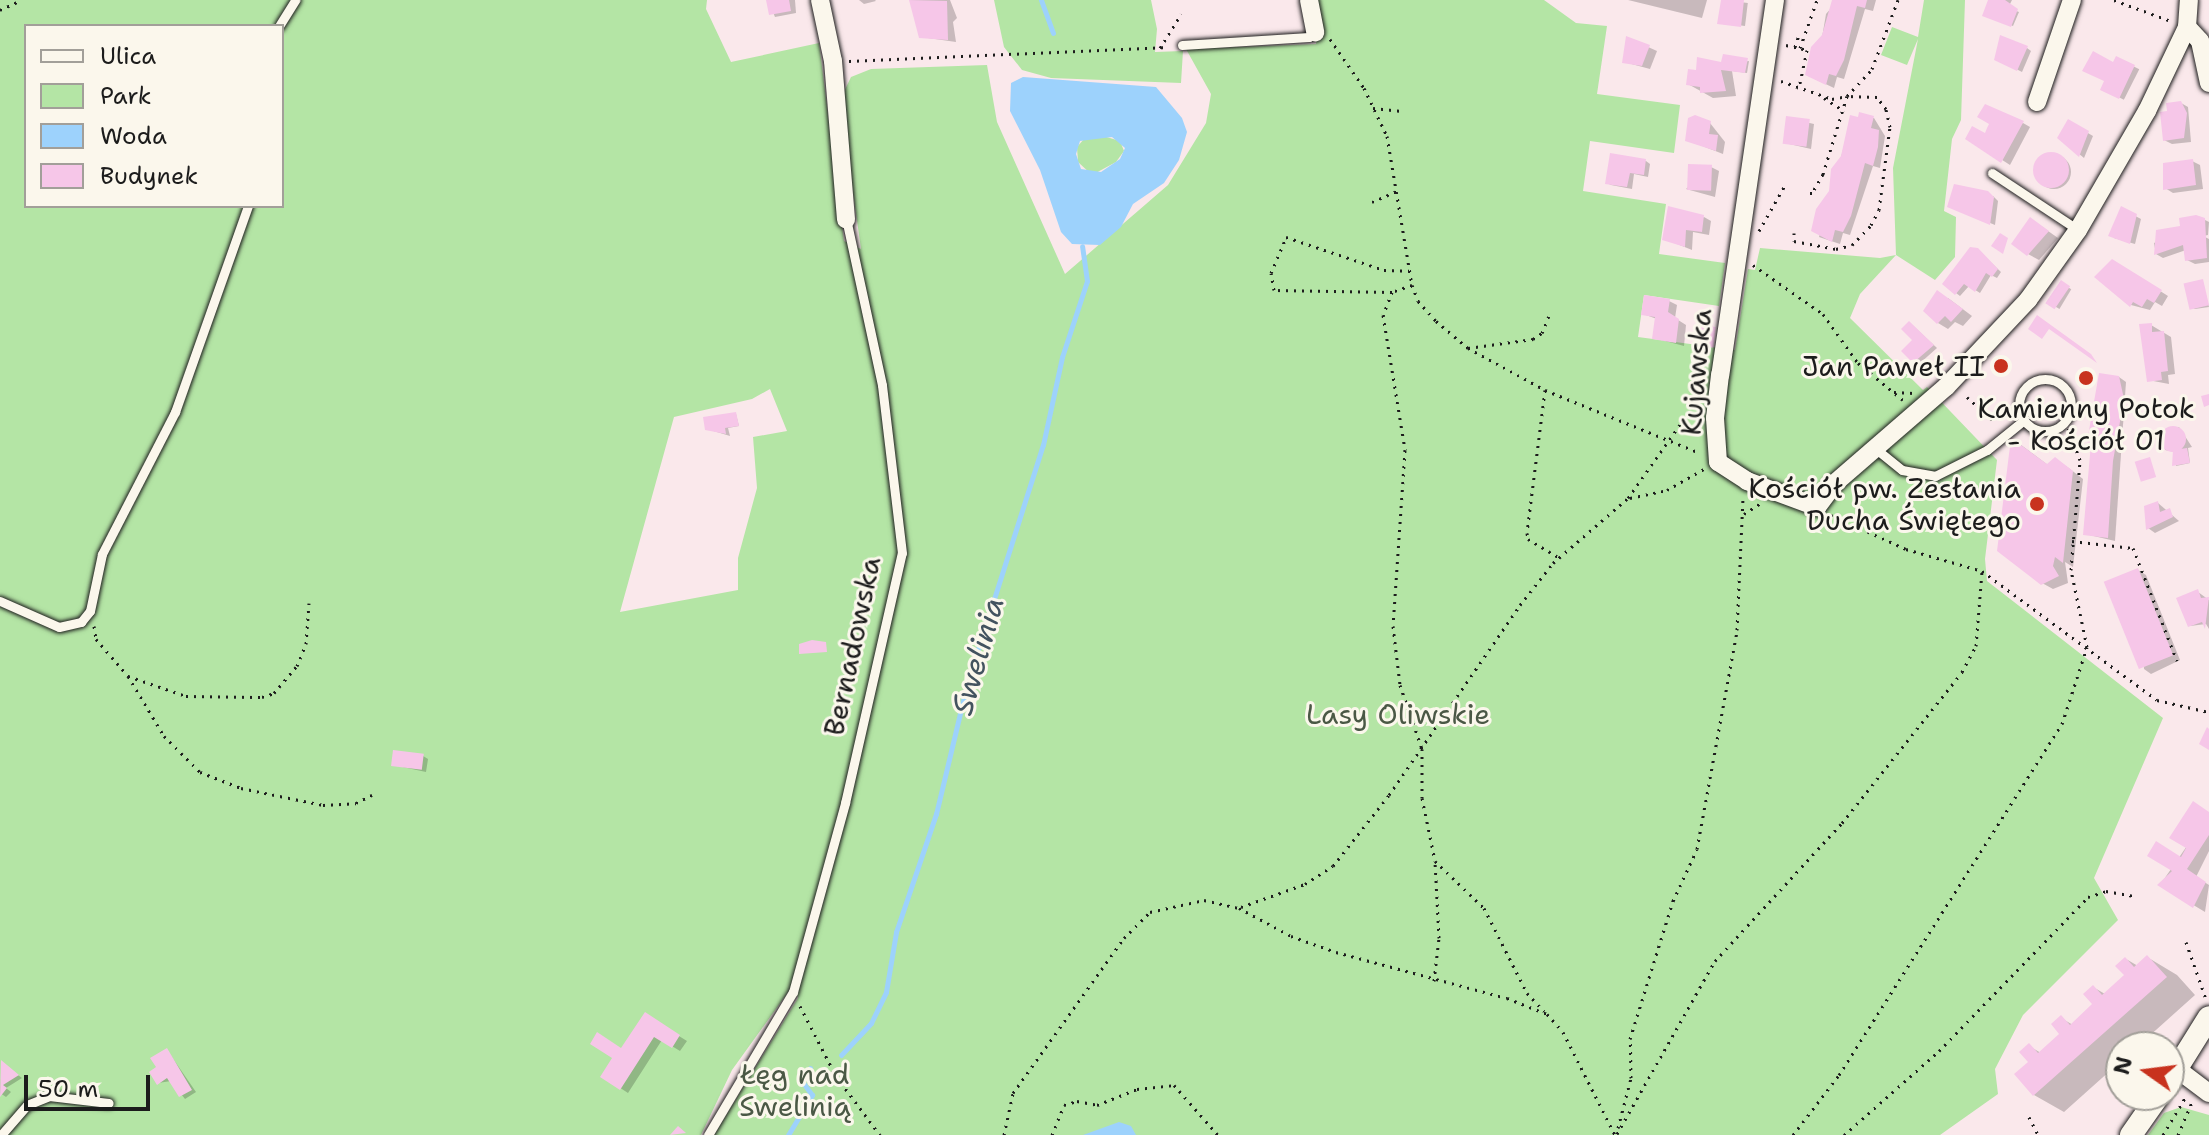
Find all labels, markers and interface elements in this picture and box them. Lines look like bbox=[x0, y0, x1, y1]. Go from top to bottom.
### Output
legend bbox=[24, 24, 284, 208]
text: Ulica bbox=[100, 40, 156, 72]
text: Park bbox=[100, 80, 152, 112]
text: Woda bbox=[100, 120, 167, 152]
text: Budynek bbox=[100, 160, 198, 192]
street label: Kujawska bbox=[1674, 307, 1718, 437]
place label: Jan Paweł II bbox=[1802, 349, 1985, 383]
marker: Jan Paweł II bbox=[1992, 357, 2010, 375]
marker: Kamienny Potok - Kościół 01 bbox=[2077, 369, 2095, 387]
place label: Kamienny Potok - Kościół 01 bbox=[1977, 391, 2195, 457]
place label: Kościół pw. Zesłania Ducha Świętego bbox=[1748, 471, 2021, 537]
marker: Kościół pw. Zesłania Ducha Świętego bbox=[2028, 495, 2046, 513]
street label: Bernadowska bbox=[817, 553, 887, 739]
water label: Swelinia bbox=[944, 593, 1012, 719]
park label: Lasy Oliwskie bbox=[1306, 697, 1490, 731]
north arrow bbox=[2105, 1031, 2185, 1111]
text: N bbox=[2107, 1054, 2139, 1078]
park label: Łęg nad Swelinią bbox=[739, 1057, 851, 1123]
scale bar bbox=[28, 1059, 154, 1109]
text: 50 m bbox=[38, 1073, 98, 1105]

